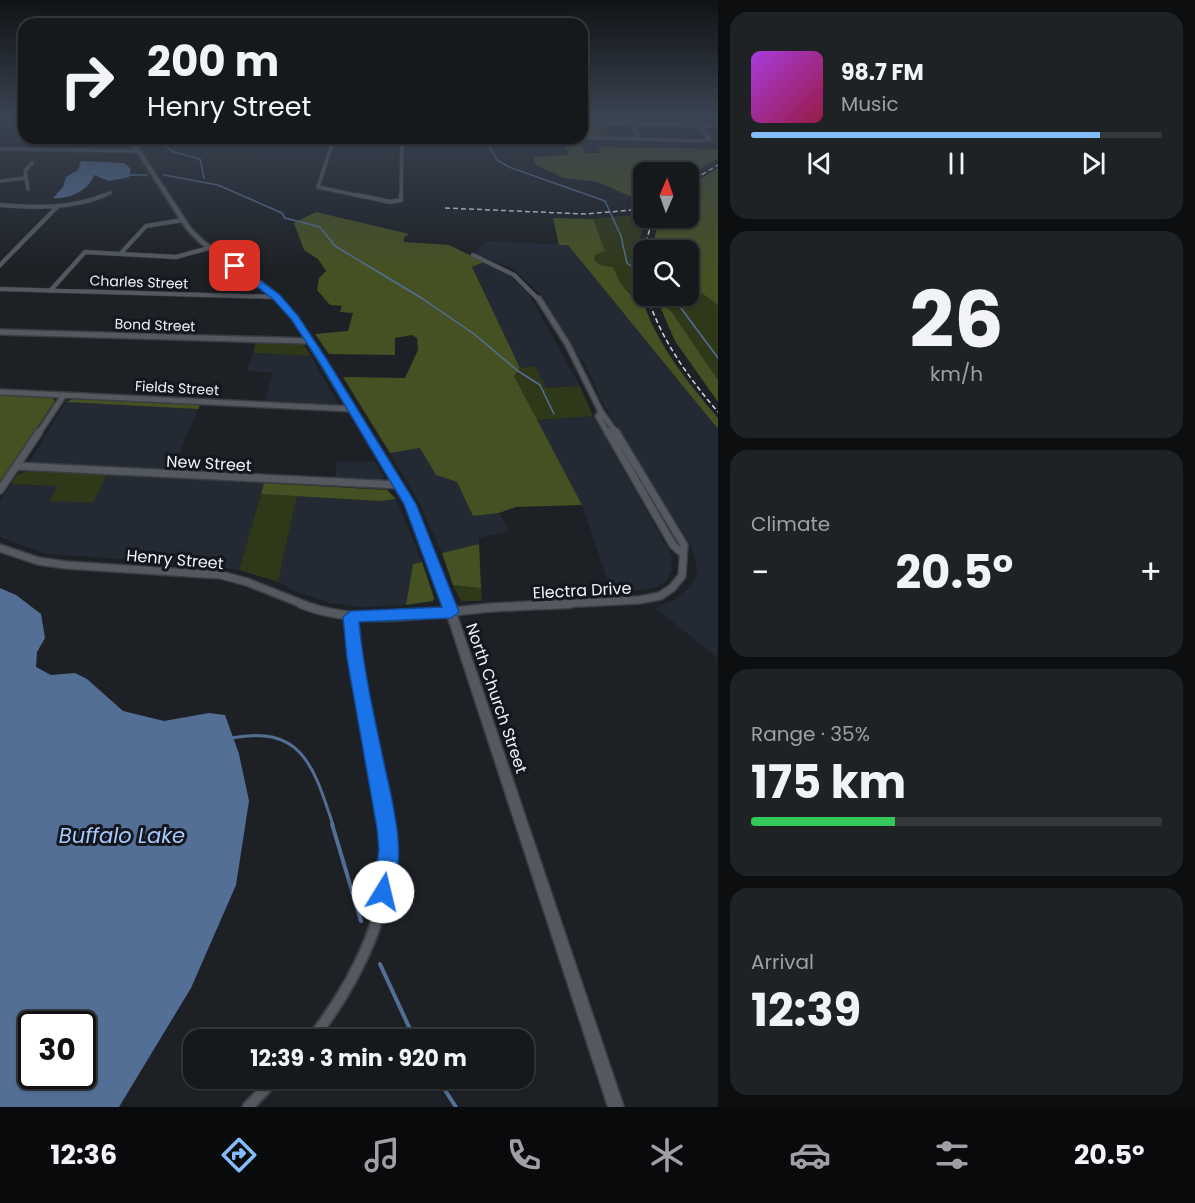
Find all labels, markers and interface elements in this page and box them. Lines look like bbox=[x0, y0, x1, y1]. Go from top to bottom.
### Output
text: 200 m bbox=[147, 32, 279, 91]
icon: right bbox=[48, 42, 126, 120]
text: 98.7 FM bbox=[841, 57, 924, 88]
text: Henry Street bbox=[147, 88, 311, 125]
text: Music bbox=[841, 90, 899, 118]
icon: previous bbox=[803, 147, 836, 180]
icon: pause bbox=[940, 147, 973, 180]
icon: next bbox=[1077, 147, 1110, 180]
north arrow bbox=[633, 162, 699, 228]
map controls bbox=[633, 162, 699, 306]
pin bbox=[209, 240, 260, 291]
button: search bbox=[633, 240, 699, 306]
icon: arrive bbox=[218, 249, 251, 282]
text: 26 bbox=[909, 265, 1004, 374]
street label: Charles Street bbox=[89, 270, 189, 294]
street label: Bond Street bbox=[114, 314, 196, 336]
text: km/h bbox=[930, 360, 983, 388]
street label: Fields Street bbox=[134, 376, 220, 400]
street label: New Street bbox=[166, 450, 252, 477]
text: Climate bbox=[751, 510, 830, 538]
text: 20.5° bbox=[895, 541, 1013, 604]
street label: Henry Street bbox=[125, 544, 225, 575]
text: − bbox=[751, 549, 769, 596]
text: + bbox=[1139, 549, 1162, 596]
street label: Electra Drive bbox=[532, 576, 632, 605]
street label: North Church Street bbox=[460, 620, 533, 777]
text: Range · 35% bbox=[751, 720, 870, 748]
text: 175 km bbox=[751, 751, 906, 814]
water label: Buffalo Lake bbox=[59, 821, 185, 850]
position arrow bbox=[351, 860, 415, 924]
text: Arrival bbox=[751, 948, 814, 976]
text: 12:39 bbox=[751, 979, 861, 1042]
speed limit sign: 30 bbox=[18, 1011, 96, 1089]
text: 12:39 · 3 min · 920 m bbox=[250, 1043, 467, 1074]
icon: directions bbox=[218, 1134, 260, 1176]
icon: music bbox=[361, 1134, 403, 1176]
icon: phone bbox=[503, 1134, 545, 1176]
icon: climate bbox=[646, 1134, 688, 1176]
icon: car bbox=[789, 1134, 831, 1176]
icon: filters bbox=[931, 1134, 973, 1176]
text: 12:36 bbox=[50, 1136, 117, 1173]
text: 20.5° bbox=[1074, 1136, 1145, 1173]

